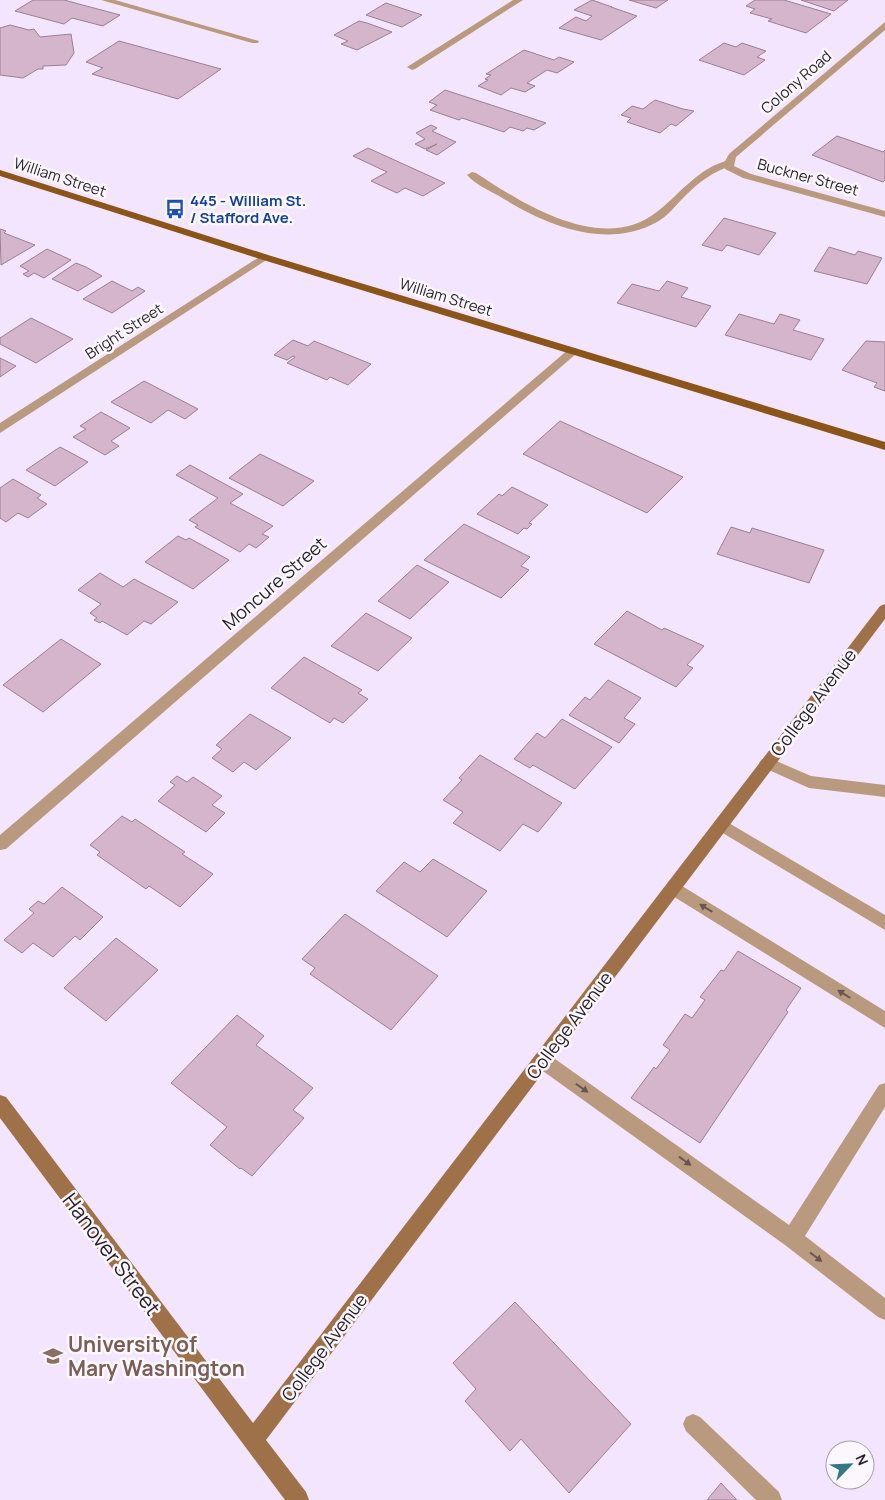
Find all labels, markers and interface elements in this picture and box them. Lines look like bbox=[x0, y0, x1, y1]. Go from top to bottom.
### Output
street label: Colony Road bbox=[756, 46, 836, 118]
street label: William Street bbox=[11, 152, 109, 202]
street label: Buckner Street bbox=[755, 153, 861, 201]
place label: 445 - William St. / Stafford Ave. bbox=[190, 190, 306, 228]
bus stop icon: 445 - William St. / Stafford Ave. bbox=[164, 198, 186, 220]
street label: William Street bbox=[397, 273, 495, 321]
street label: Bright Street bbox=[81, 298, 167, 364]
street label: Moncure Street bbox=[217, 531, 331, 635]
street label: College Avenue bbox=[765, 643, 861, 761]
one-way arrow bbox=[700, 903, 713, 912]
street label: College Avenue bbox=[521, 966, 617, 1084]
one-way arrow bbox=[837, 990, 850, 999]
one-way arrow bbox=[576, 1083, 589, 1093]
one-way arrow bbox=[678, 1156, 691, 1166]
street label: Hanover Street bbox=[57, 1187, 167, 1321]
one-way arrow bbox=[809, 1251, 822, 1262]
street label: College Avenue bbox=[276, 1288, 372, 1406]
place label: University of Mary Washington bbox=[68, 1330, 245, 1382]
school or university icon: University of Mary Washington bbox=[42, 1345, 64, 1367]
north arrow bbox=[825, 1440, 875, 1490]
text: N bbox=[852, 1451, 873, 1468]

